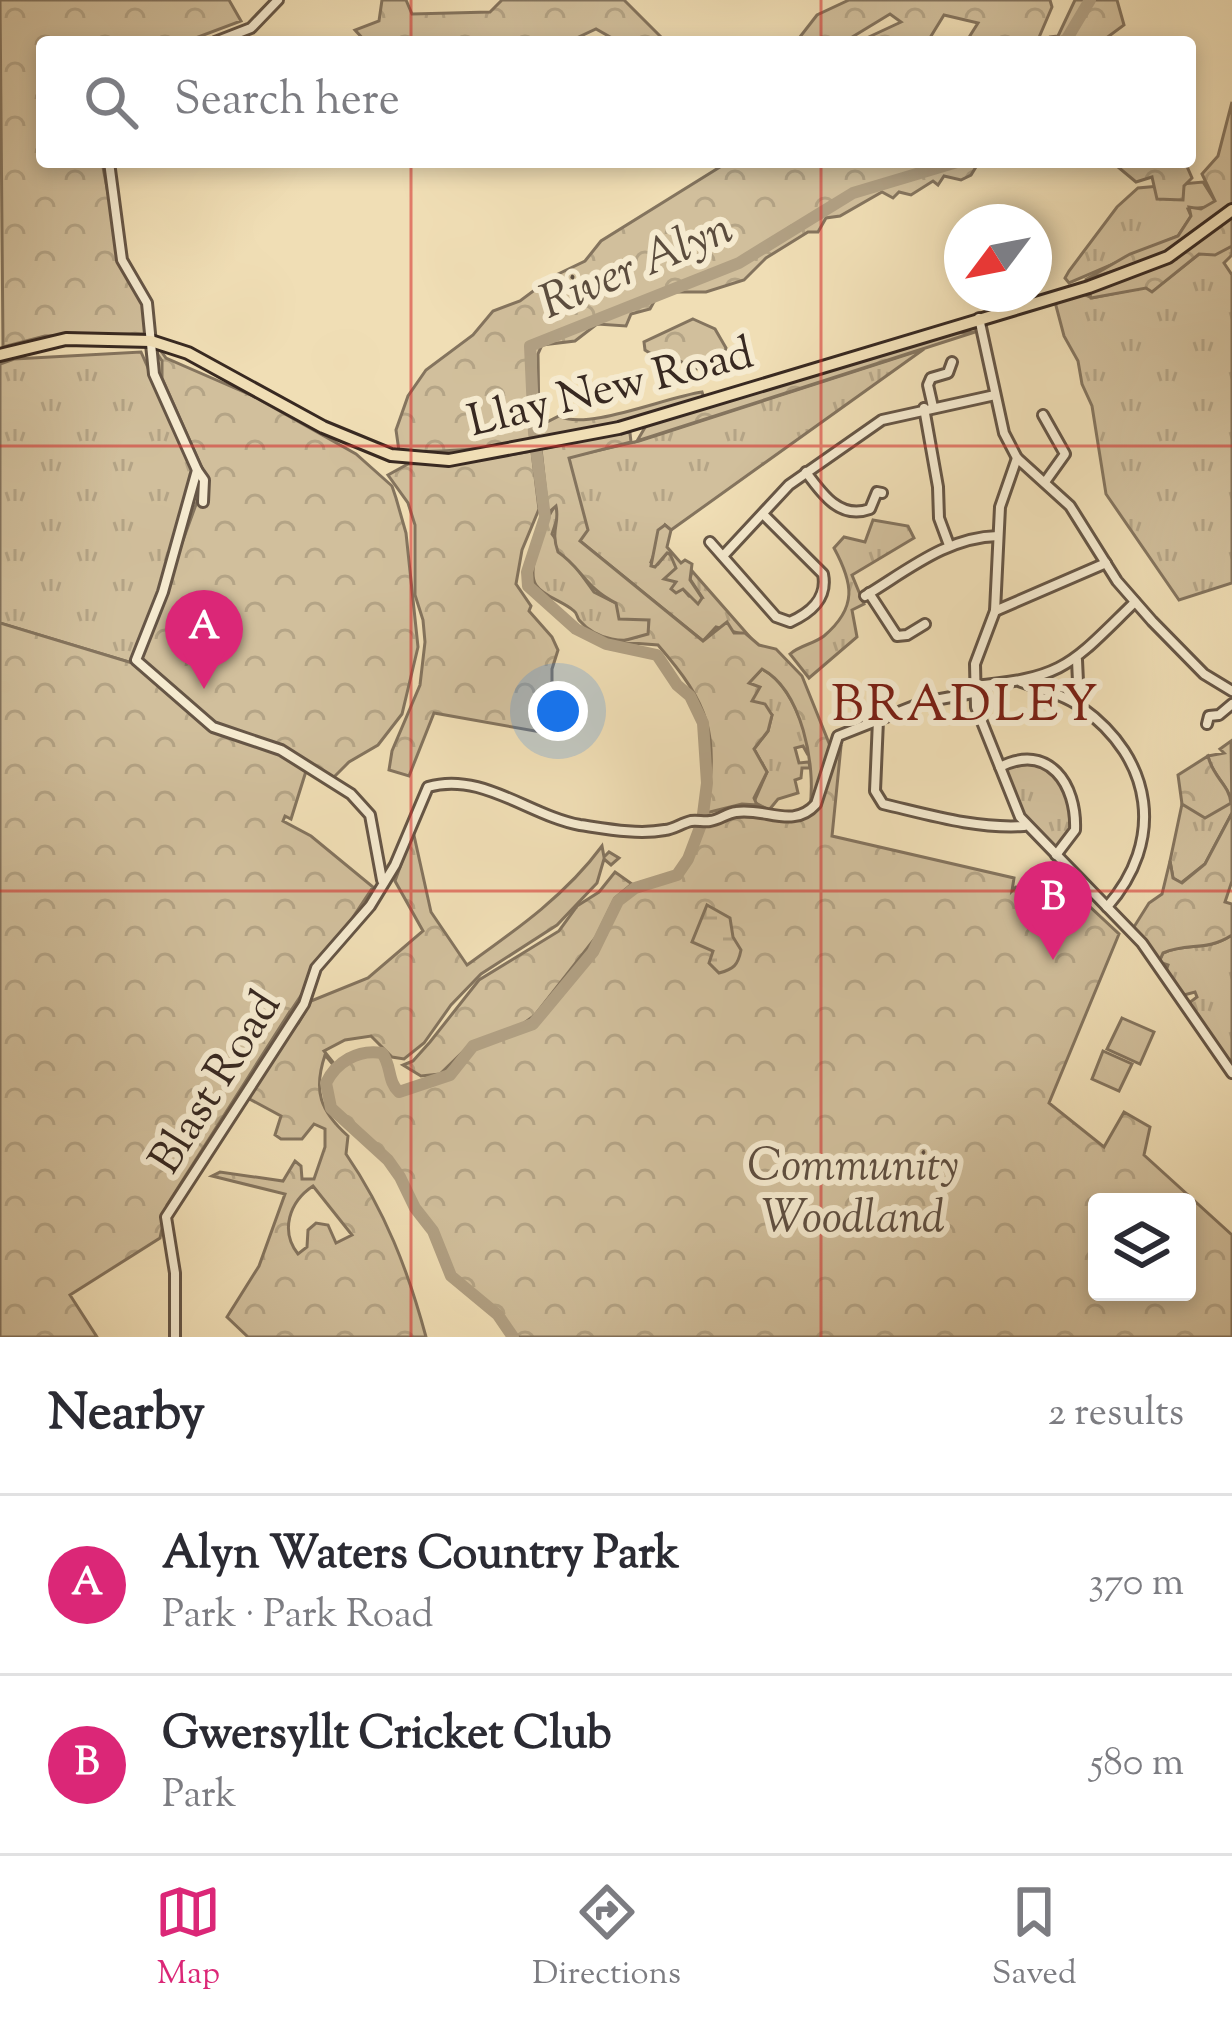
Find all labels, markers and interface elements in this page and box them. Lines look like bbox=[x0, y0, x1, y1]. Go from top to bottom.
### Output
search box bbox=[36, 36, 1196, 168]
icon: search bbox=[78, 69, 144, 135]
text: Search here bbox=[174, 70, 400, 135]
water label: River Alyn bbox=[530, 197, 744, 340]
north arrow bbox=[944, 204, 1052, 312]
street label: Llay New Road bbox=[462, 324, 761, 457]
pin: A bbox=[165, 590, 243, 689]
district label: BRADLEY bbox=[831, 671, 1101, 744]
your location bbox=[528, 681, 588, 741]
pin: B bbox=[1014, 861, 1092, 960]
street label: Blast Road bbox=[136, 980, 300, 1188]
park label: Community Woodland bbox=[747, 1136, 959, 1253]
map controls bbox=[1088, 1193, 1196, 1301]
button: layers bbox=[1088, 1193, 1196, 1301]
text: Nearby bbox=[48, 1379, 205, 1452]
text: 2 results bbox=[1048, 1387, 1184, 1443]
text: Alyn Waters Country Park bbox=[162, 1524, 679, 1589]
text: A bbox=[71, 1557, 103, 1613]
text: 370 m bbox=[1088, 1557, 1184, 1613]
text: Park · Park Road bbox=[162, 1589, 434, 1645]
text: Gwersyllt Cricket Club bbox=[162, 1704, 612, 1769]
text: B bbox=[75, 1737, 99, 1793]
text: 580 m bbox=[1090, 1737, 1184, 1793]
text: Park bbox=[162, 1769, 237, 1825]
tab: Map bbox=[155, 1879, 221, 1999]
tab: Directions bbox=[532, 1879, 681, 1999]
tab: Saved bbox=[992, 1879, 1077, 1999]

